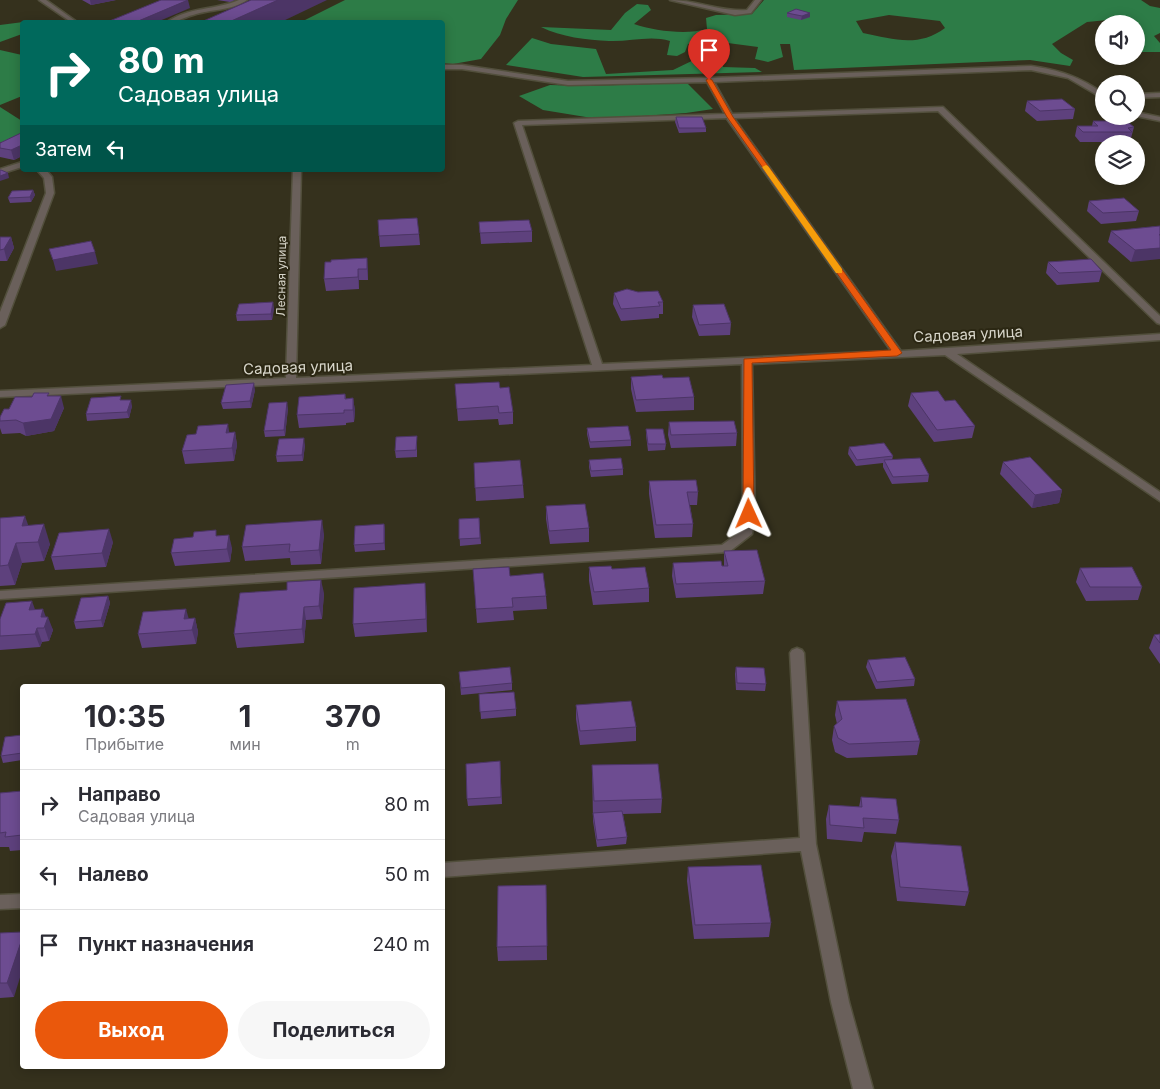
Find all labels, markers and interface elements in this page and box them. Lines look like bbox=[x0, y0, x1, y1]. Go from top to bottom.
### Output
map controls bbox=[1095, 15, 1145, 185]
button: sound bbox=[1095, 15, 1145, 65]
pin bbox=[688, 29, 730, 80]
icon: arrive bbox=[695, 36, 723, 64]
text: 80 m bbox=[118, 39, 205, 81]
icon: right bbox=[35, 40, 100, 105]
button: search bbox=[1095, 75, 1145, 125]
text: Садовая улица bbox=[118, 81, 279, 107]
icon: left bbox=[102, 135, 130, 163]
button: layers bbox=[1095, 135, 1145, 185]
text: Затем bbox=[35, 138, 92, 161]
street label: Лесная улица bbox=[273, 235, 289, 317]
street label: Садовая улица bbox=[913, 322, 1023, 346]
street label: Садовая улица bbox=[243, 356, 353, 378]
position arrow bbox=[722, 487, 774, 539]
text: 10:35 bbox=[84, 698, 166, 734]
text: 1 bbox=[239, 698, 252, 734]
text: 370 bbox=[325, 698, 381, 734]
text: Прибытие bbox=[85, 734, 164, 754]
text: мин bbox=[229, 734, 261, 754]
text: m bbox=[346, 734, 360, 754]
text: Направо bbox=[78, 783, 161, 806]
icon: right bbox=[35, 791, 63, 819]
text: 80 m bbox=[384, 793, 430, 816]
text: Садовая улица bbox=[78, 806, 195, 826]
icon: left bbox=[35, 861, 63, 889]
text: Налево bbox=[78, 863, 149, 886]
text: 50 m bbox=[384, 863, 430, 886]
icon: arrive bbox=[35, 931, 63, 959]
text: Пункт назначения bbox=[78, 933, 254, 956]
text: 240 m bbox=[372, 933, 430, 956]
button: Выход bbox=[35, 1001, 228, 1059]
button: Поделиться bbox=[238, 1001, 430, 1059]

